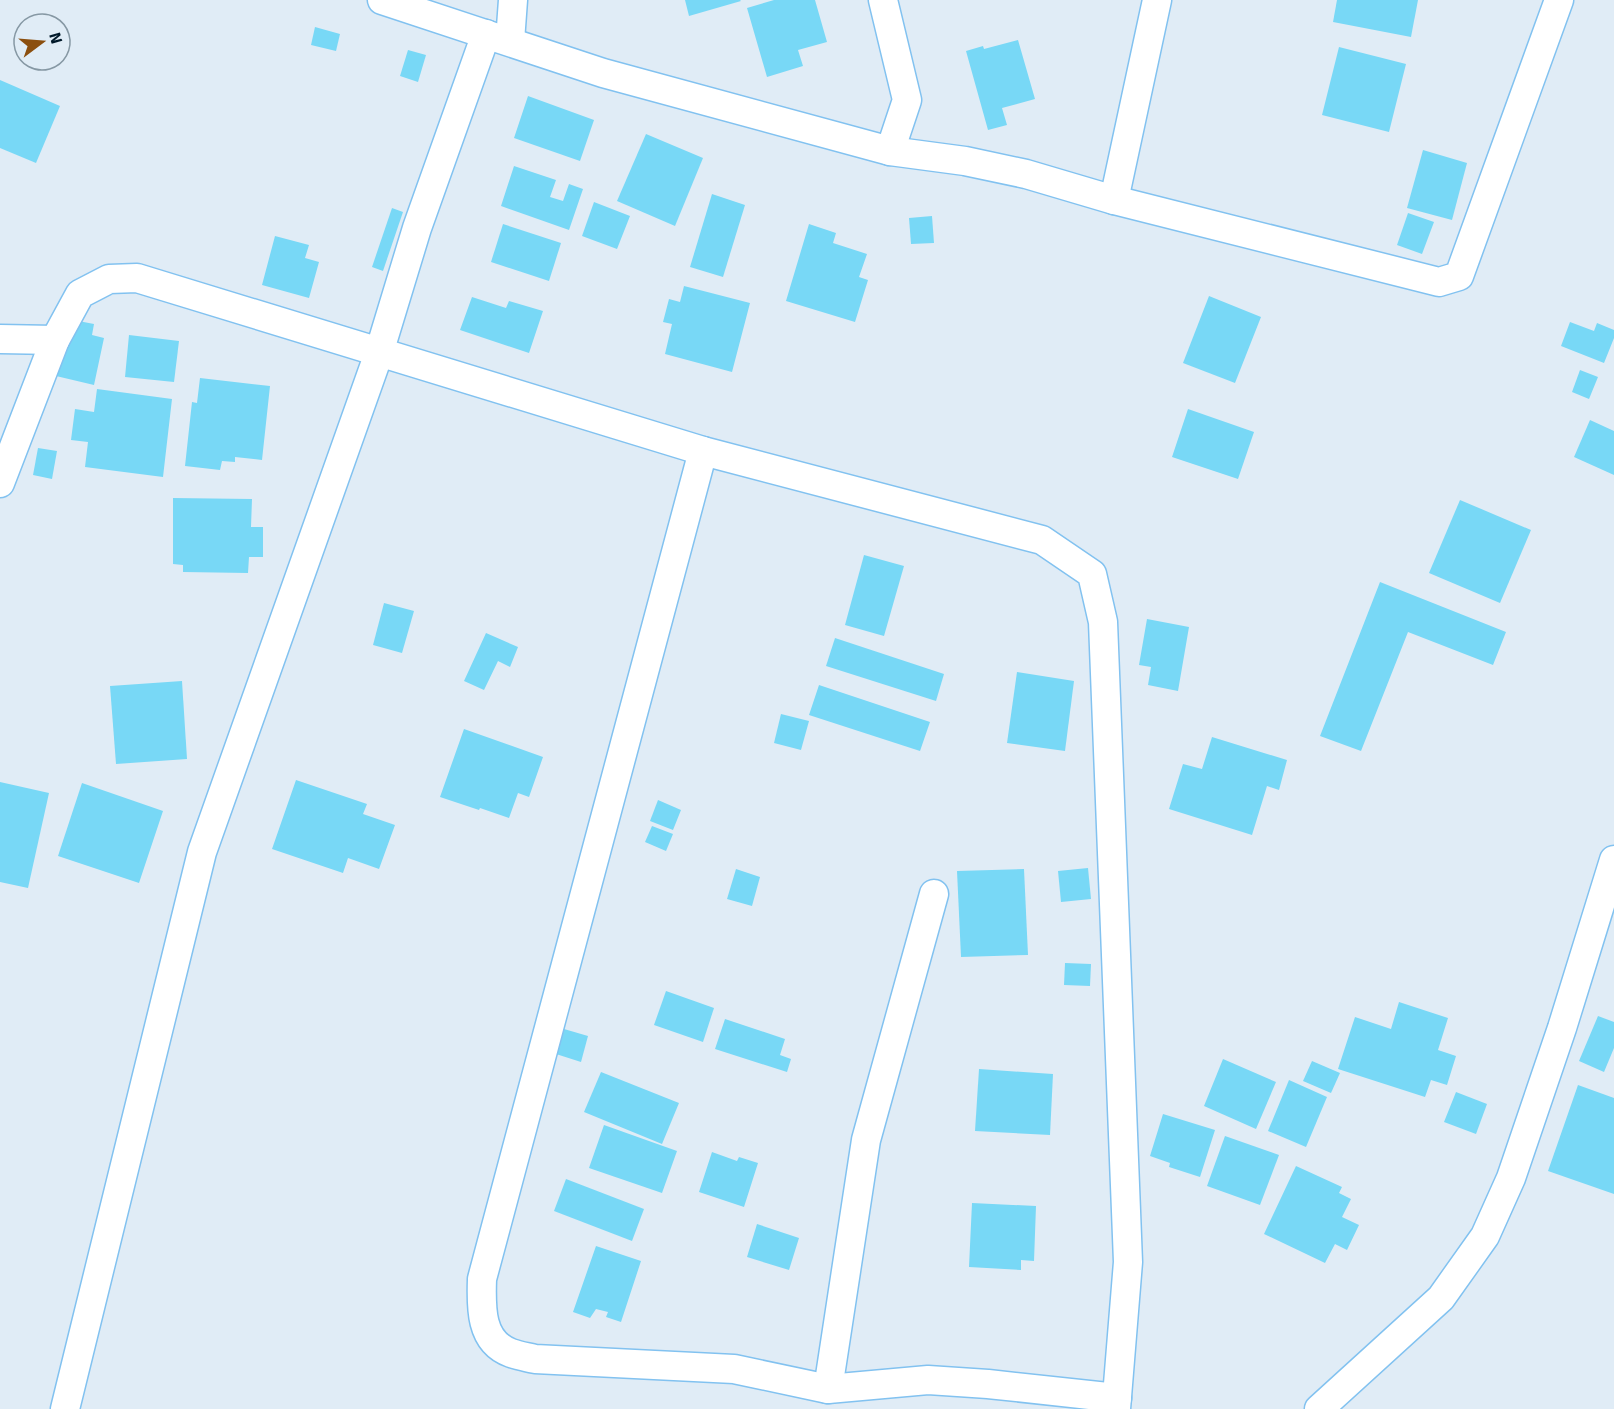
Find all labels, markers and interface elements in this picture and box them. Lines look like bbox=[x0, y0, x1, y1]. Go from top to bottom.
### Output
north arrow bbox=[12, 12, 72, 72]
text: N bbox=[44, 30, 67, 46]

